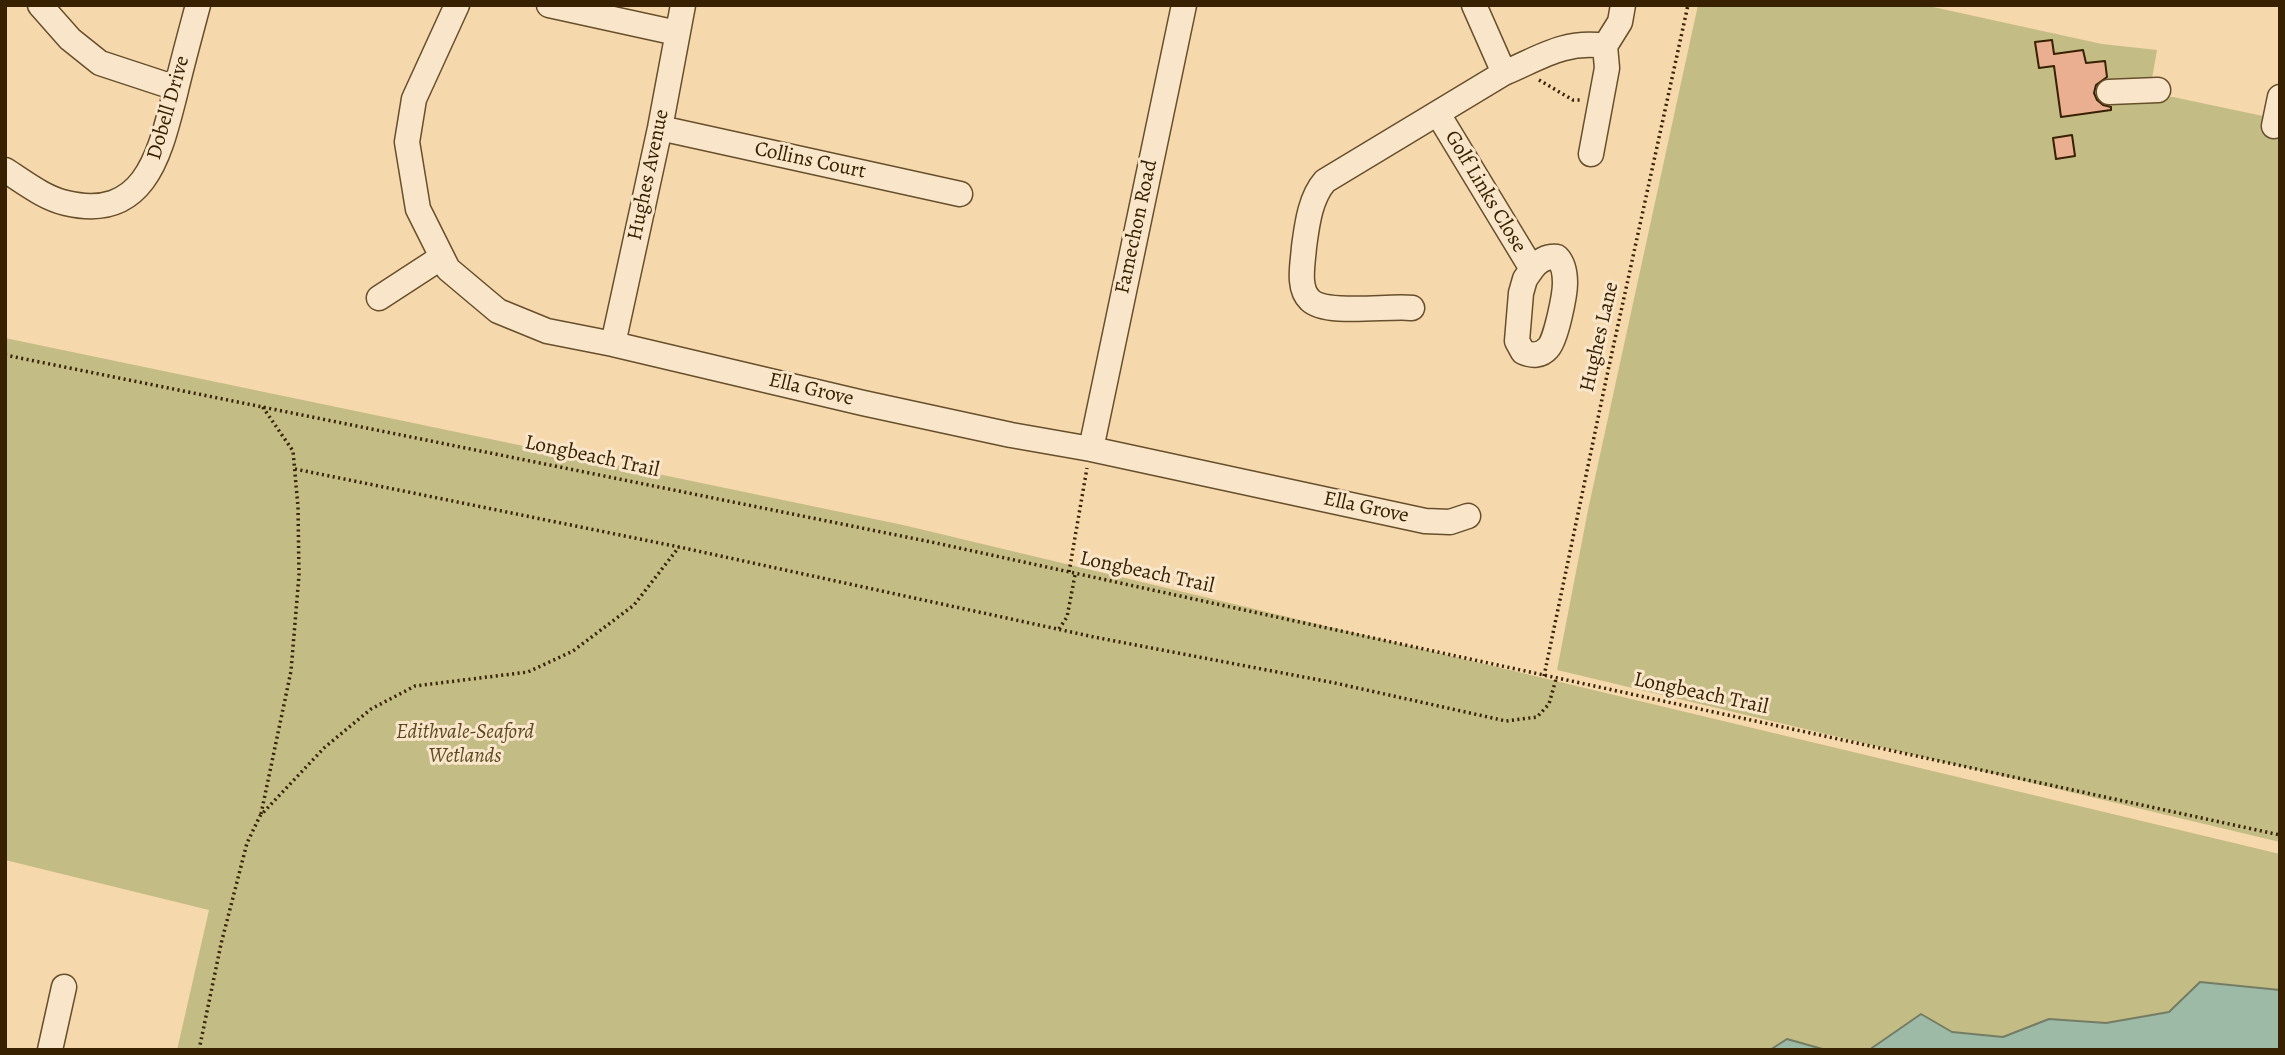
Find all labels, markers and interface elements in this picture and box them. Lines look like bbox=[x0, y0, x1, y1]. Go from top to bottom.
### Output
street label: Dobell Drive bbox=[142, 53, 196, 163]
street label: Hughes Avenue bbox=[623, 107, 675, 243]
street label: Golf Links Close bbox=[1439, 126, 1531, 258]
street label: Collins Court bbox=[752, 137, 868, 185]
street label: Famechon Road bbox=[1110, 158, 1164, 296]
street label: Hughes Lane bbox=[1575, 279, 1625, 395]
street label: Ella Grove bbox=[766, 368, 856, 412]
street label: Longbeach Trail bbox=[522, 430, 662, 484]
street label: Ella Grove bbox=[1321, 487, 1411, 529]
street label: Longbeach Trail bbox=[1077, 546, 1217, 600]
street label: Longbeach Trail bbox=[1631, 667, 1771, 721]
park label: Edithvale-Seaford Wetlands bbox=[396, 720, 534, 770]

